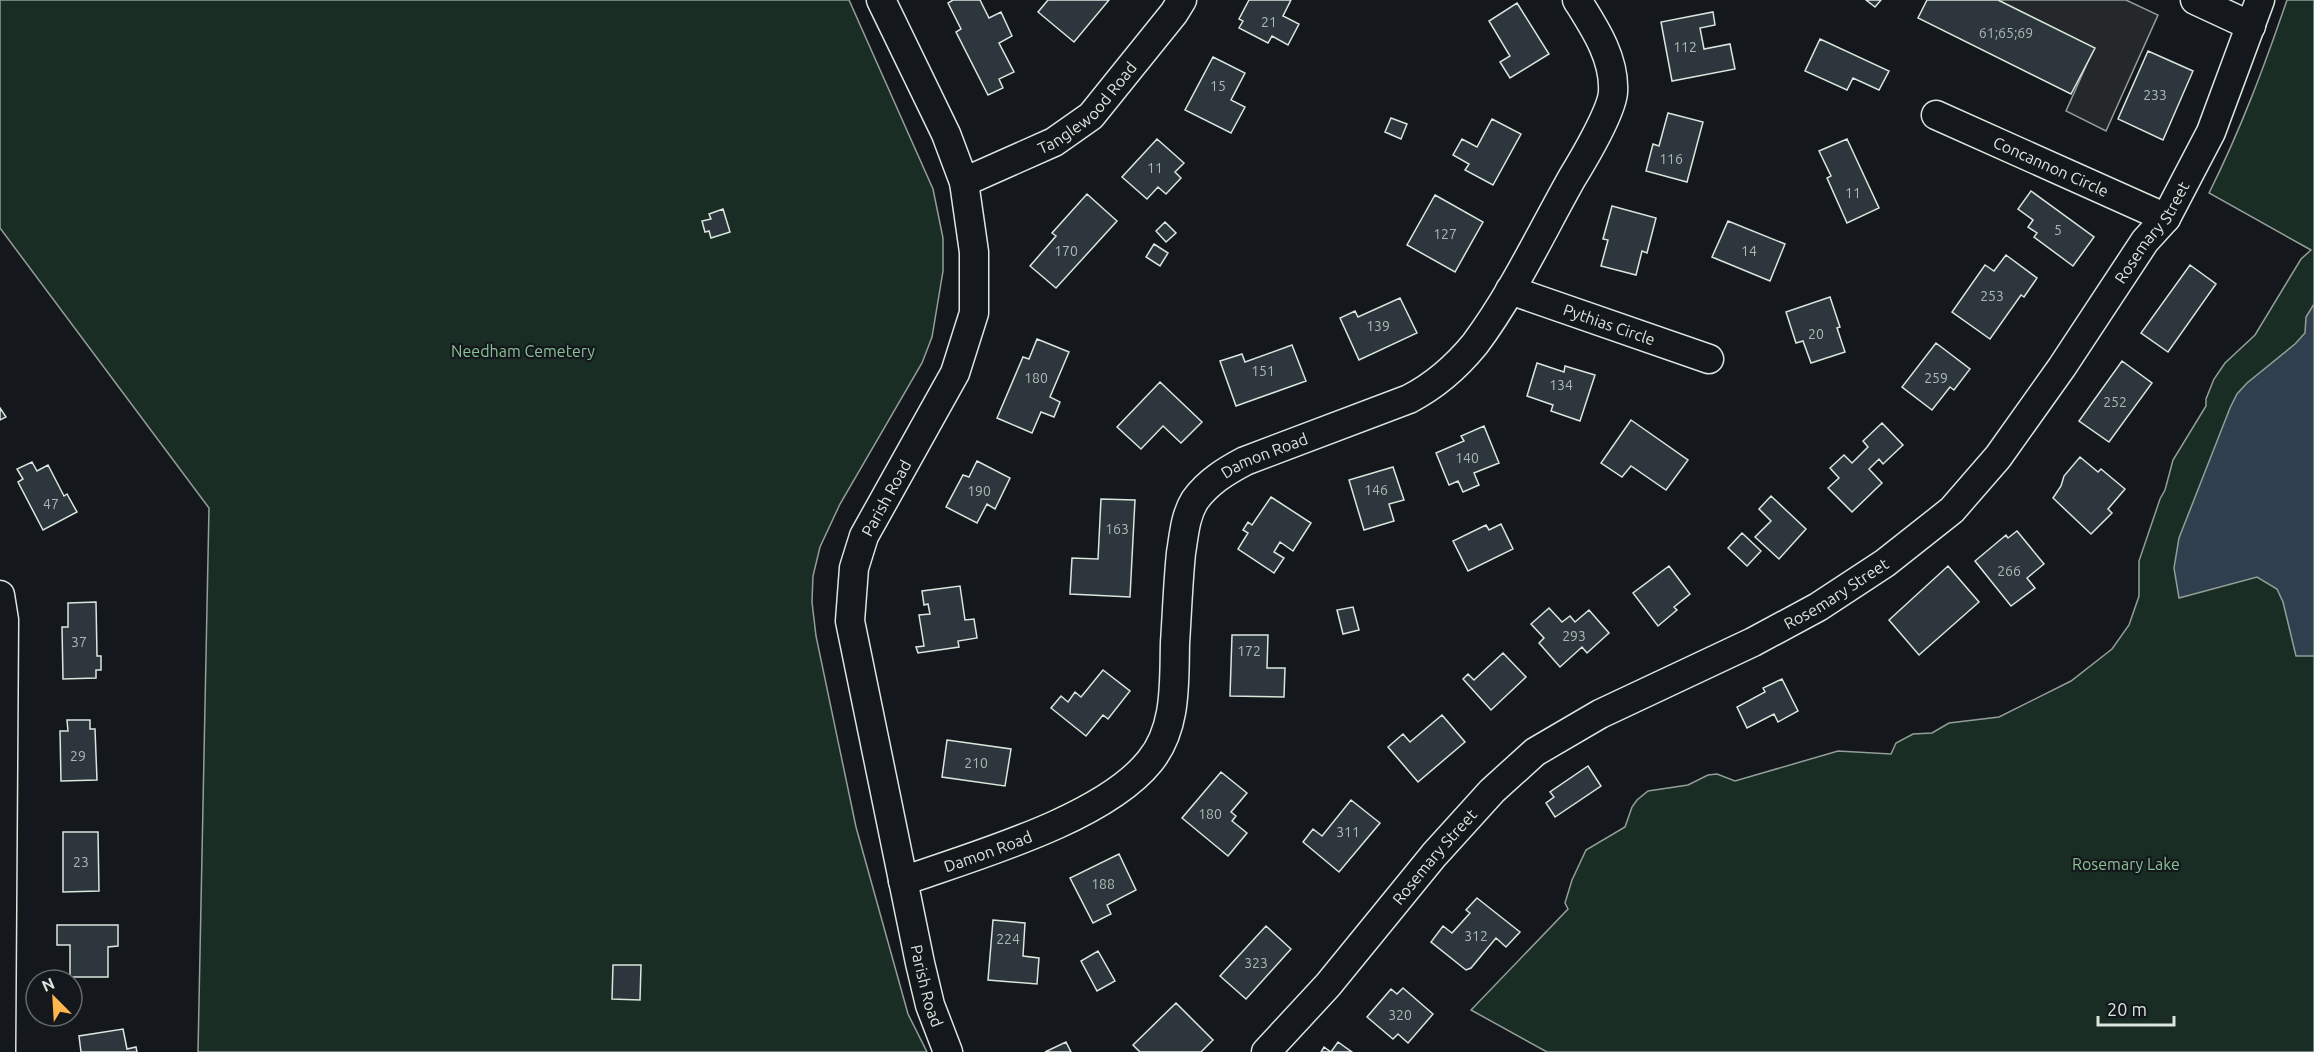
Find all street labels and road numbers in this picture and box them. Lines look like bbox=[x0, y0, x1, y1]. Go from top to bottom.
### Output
street label: Tanglewood Road bbox=[1035, 58, 1140, 157]
street label: Concannon Circle bbox=[1990, 133, 2112, 200]
street label: Rosemary Street bbox=[2111, 178, 2193, 287]
street label: Pythias Circle bbox=[1561, 300, 1657, 349]
street label: Damon Road bbox=[1217, 429, 1310, 482]
street label: Parish Road bbox=[858, 457, 914, 539]
street label: Rosemary Street bbox=[1781, 554, 1892, 633]
street label: Rosemary Street bbox=[1389, 805, 1481, 908]
street label: Damon Road bbox=[941, 827, 1035, 875]
street label: Parish Road bbox=[907, 943, 947, 1029]

